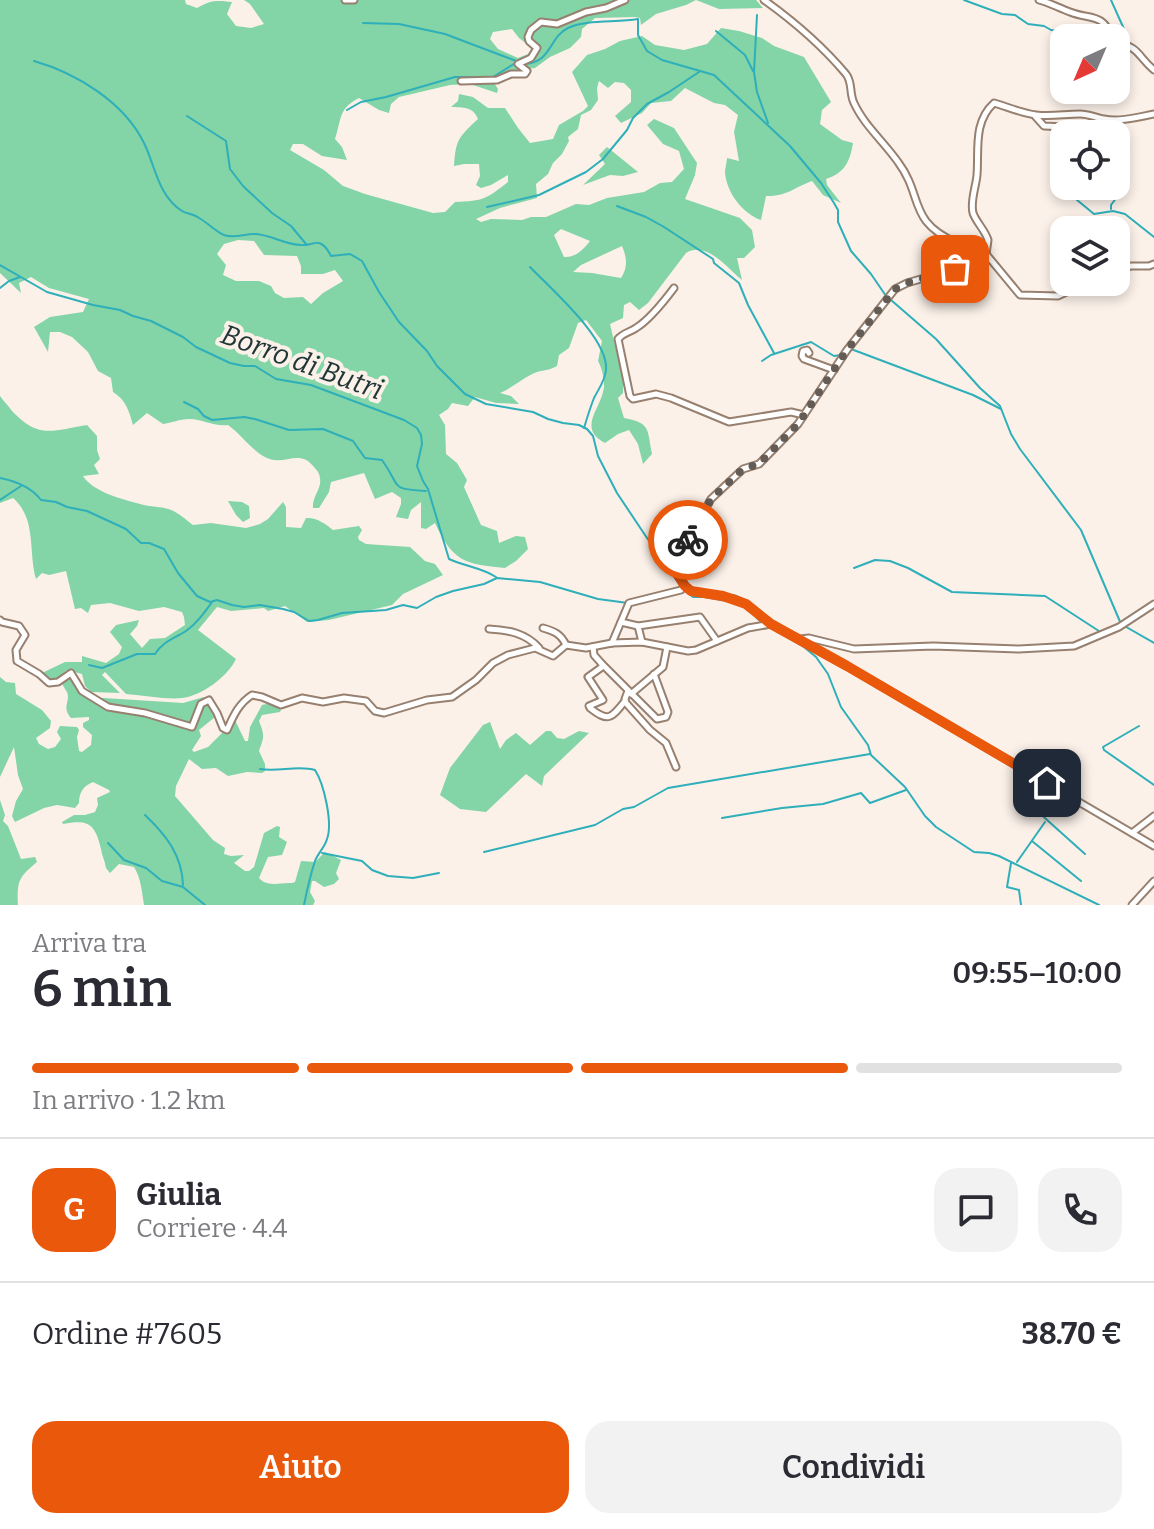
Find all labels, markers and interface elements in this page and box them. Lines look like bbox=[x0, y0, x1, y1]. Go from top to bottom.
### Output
north arrow bbox=[1050, 24, 1130, 104]
map controls bbox=[1050, 24, 1130, 296]
button: locate bbox=[1050, 120, 1130, 200]
button: layers bbox=[1050, 216, 1130, 296]
pin bbox=[921, 235, 989, 303]
icon: bag bbox=[933, 247, 977, 291]
water label: Borro di Butri bbox=[217, 317, 387, 407]
courier bbox=[648, 500, 728, 580]
icon: bike bbox=[666, 518, 710, 562]
pin bbox=[1013, 749, 1081, 817]
icon: home bbox=[1025, 761, 1069, 805]
text: Arriva tra bbox=[32, 928, 146, 959]
text: 09:55–10:00 bbox=[952, 955, 1122, 991]
text: 6 min bbox=[32, 957, 171, 1020]
text: In arrivo · 1.2 km bbox=[32, 1085, 225, 1116]
button: chat bbox=[934, 1168, 1018, 1252]
button: phone bbox=[1038, 1168, 1122, 1252]
text: Giulia bbox=[136, 1177, 221, 1213]
text: G bbox=[63, 1192, 85, 1228]
text: Corriere · 4.4 bbox=[136, 1213, 287, 1244]
text: Ordine #7605 bbox=[32, 1316, 222, 1352]
text: 38.70 € bbox=[1022, 1316, 1122, 1352]
button: Aiuto bbox=[32, 1421, 569, 1513]
button: Condividi bbox=[585, 1421, 1122, 1513]

